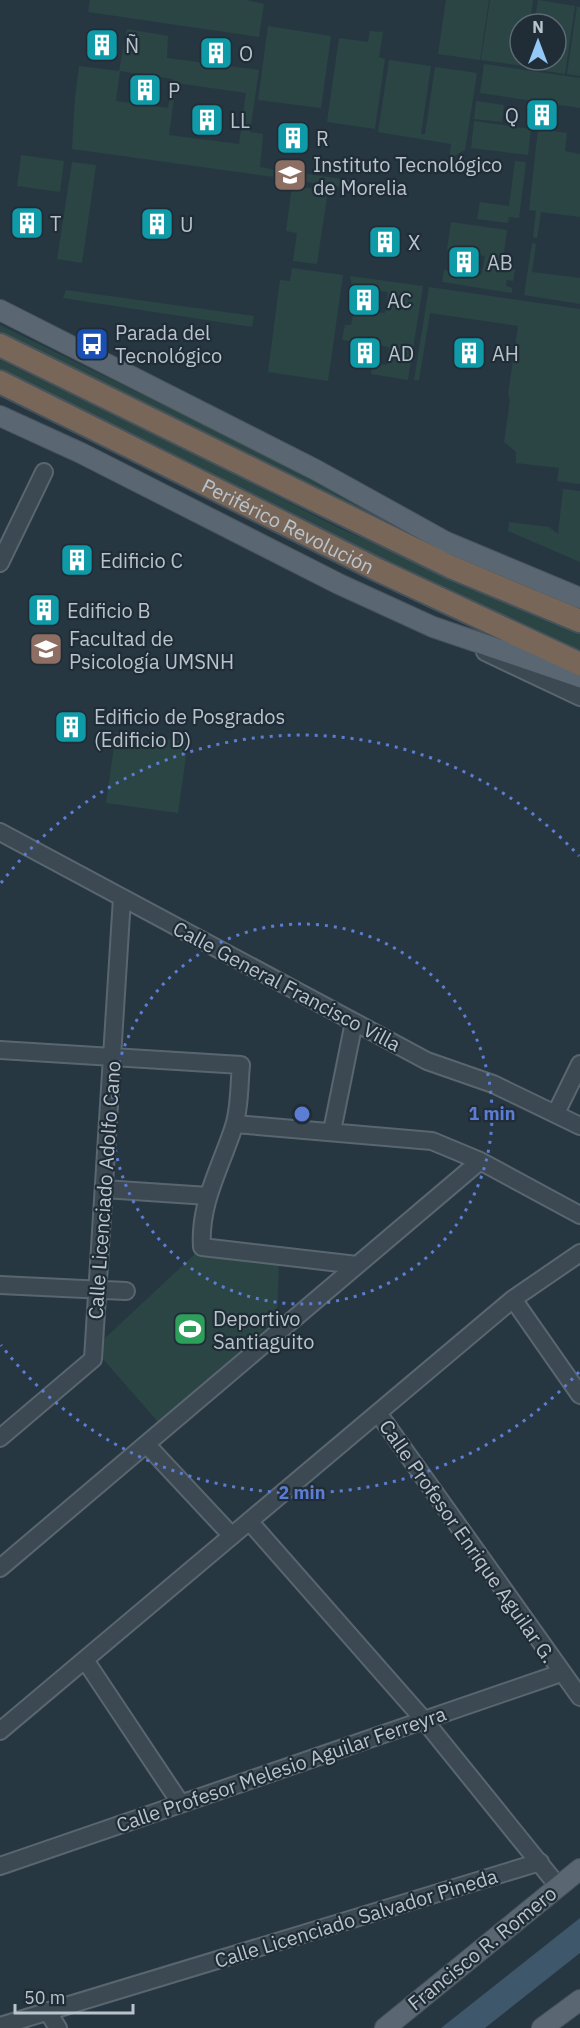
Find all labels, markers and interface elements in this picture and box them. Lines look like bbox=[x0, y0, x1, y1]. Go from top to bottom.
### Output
north arrow bbox=[508, 12, 568, 72]
text: N bbox=[532, 17, 544, 37]
building icon: Ñ bbox=[84, 27, 120, 63]
place label: Ñ bbox=[125, 32, 139, 59]
building icon: O bbox=[198, 35, 234, 71]
place label: O bbox=[239, 40, 253, 67]
building icon: P bbox=[127, 72, 163, 108]
place label: P bbox=[168, 77, 180, 104]
building icon: Q bbox=[524, 97, 560, 133]
building icon: LL bbox=[189, 102, 225, 138]
place label: Q bbox=[505, 102, 519, 129]
place label: LL bbox=[230, 107, 250, 134]
building icon: R bbox=[275, 120, 311, 156]
place label: R bbox=[316, 125, 329, 152]
place label: Instituto Tecnológico de Morelia bbox=[313, 151, 502, 201]
school or university icon: Instituto Tecnológico de Morelia bbox=[272, 157, 308, 193]
building icon: T bbox=[9, 205, 45, 241]
building icon: U bbox=[139, 206, 175, 242]
place label: T bbox=[50, 210, 61, 237]
place label: U bbox=[180, 211, 194, 238]
building icon: X bbox=[367, 224, 403, 260]
place label: X bbox=[408, 229, 420, 256]
building icon: AB bbox=[446, 244, 482, 280]
place label: AB bbox=[487, 249, 513, 276]
building icon: AC bbox=[346, 282, 382, 318]
place label: AC bbox=[387, 287, 412, 314]
place label: Parada del Tecnológico bbox=[115, 319, 222, 369]
bus stop icon: Parada del Tecnológico bbox=[74, 326, 110, 362]
building icon: AD bbox=[347, 335, 383, 371]
building icon: AH bbox=[451, 335, 487, 371]
place label: AD bbox=[388, 340, 414, 367]
place label: AH bbox=[492, 340, 519, 367]
street label: Periférico Revolución bbox=[198, 471, 379, 580]
building icon: Edificio C bbox=[59, 542, 95, 578]
place label: Edificio C bbox=[100, 547, 183, 574]
building icon: Edificio B bbox=[26, 592, 62, 628]
place label: Edificio B bbox=[67, 597, 150, 624]
place label: Facultad de Psicología UMSNH bbox=[69, 625, 234, 675]
school or university icon: Facultad de Psicología UMSNH bbox=[28, 631, 64, 667]
place label: Edificio de Posgrados (Edificio D) bbox=[94, 703, 285, 753]
building icon: Edificio de Posgrados (Edificio D) bbox=[53, 709, 89, 745]
street label: Calle General Francisco Villa bbox=[168, 914, 406, 1058]
street label: Calle Licenciado Adolfo Cano bbox=[81, 1060, 127, 1320]
text: 1 min bbox=[468, 1102, 516, 1125]
centre of rings bbox=[292, 1104, 312, 1124]
place label: Deportivo Santiaguito bbox=[213, 1305, 314, 1355]
sports icon: Deportivo Santiaguito bbox=[172, 1311, 208, 1347]
street label: Calle Profesor Enrique Aguilar G. bbox=[373, 1414, 563, 1668]
text: 2 min bbox=[278, 1481, 326, 1504]
street label: Calle Profesor Melesio Aguilar Ferreyra bbox=[112, 1700, 450, 1838]
street label: Calle Licenciado Salvador Pineda bbox=[211, 1862, 501, 1974]
street label: Francisco R. Romero bbox=[402, 1880, 562, 2016]
scale bar bbox=[15, 1977, 134, 2015]
text: 50 m bbox=[24, 1986, 66, 2009]

